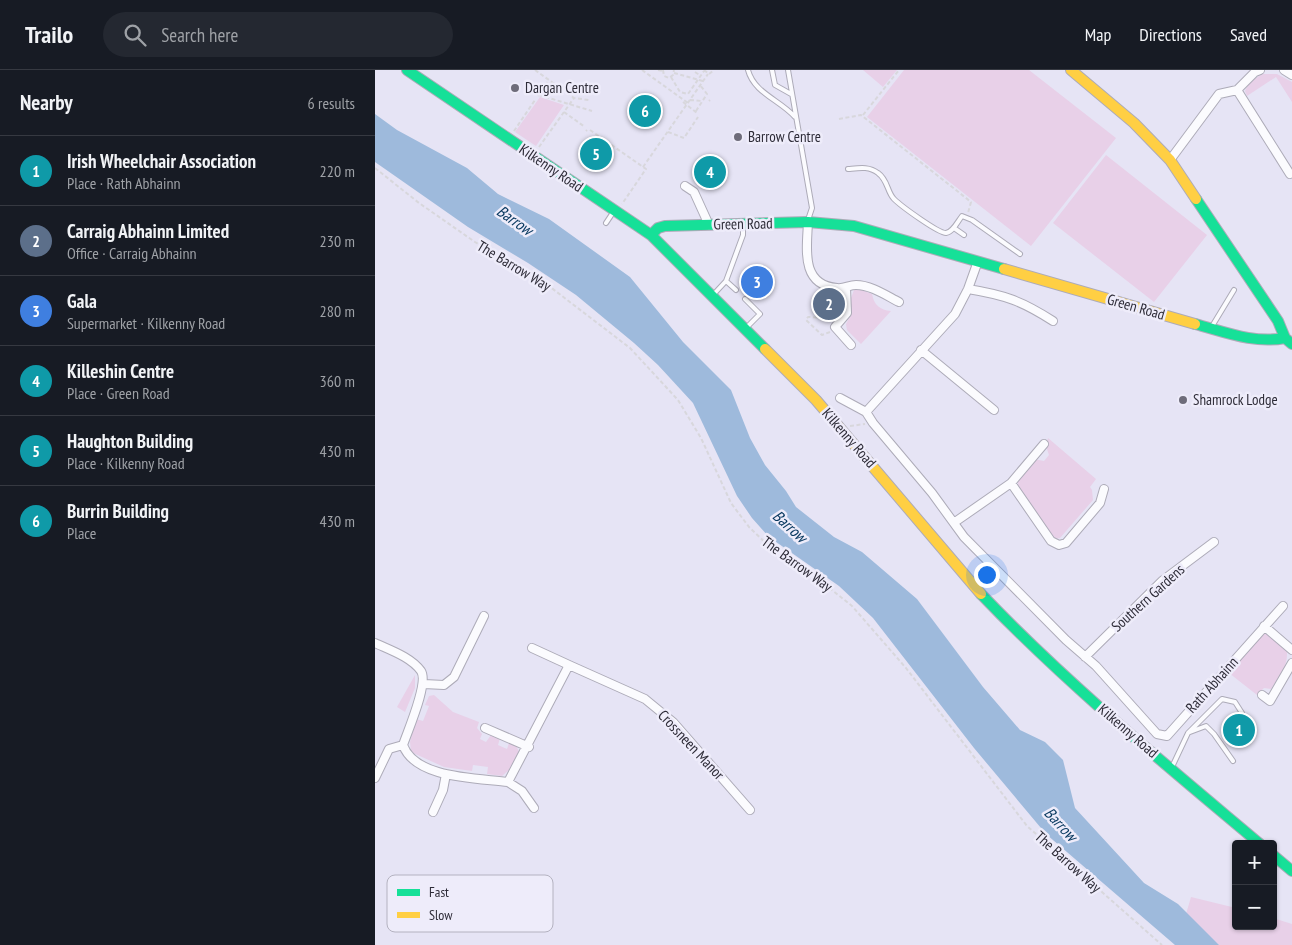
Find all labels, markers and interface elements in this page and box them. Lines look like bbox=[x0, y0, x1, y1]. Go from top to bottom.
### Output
search box bbox=[103, 12, 453, 57]
text: Trailo bbox=[25, 19, 73, 50]
icon: search bbox=[121, 21, 149, 49]
text: Search here bbox=[161, 23, 238, 47]
text: Map bbox=[1085, 23, 1111, 46]
text: Directions bbox=[1139, 23, 1202, 46]
text: Saved bbox=[1230, 23, 1267, 46]
place label: Dargan Centre bbox=[525, 78, 599, 97]
marker: Dargan Centre bbox=[509, 82, 521, 94]
text: Nearby bbox=[20, 89, 73, 116]
pin: 6 bbox=[629, 92, 661, 130]
text: 6 results bbox=[308, 93, 355, 113]
place label: Barrow Centre bbox=[748, 127, 821, 146]
marker: Barrow Centre bbox=[732, 131, 744, 143]
pin: 5 bbox=[580, 135, 612, 173]
street label: Kilkenny Road bbox=[516, 139, 587, 196]
text: Irish Wheelchair Association bbox=[67, 149, 256, 173]
pin: 4 bbox=[694, 153, 726, 191]
text: 1 bbox=[32, 161, 40, 181]
text: 220 m bbox=[320, 161, 355, 181]
text: Place · Rath Abhainn bbox=[67, 173, 181, 193]
water label: Barrow bbox=[493, 201, 539, 241]
street label: Green Road bbox=[713, 213, 773, 234]
text: Carraig Abhainn Limited bbox=[67, 219, 229, 243]
text: 2 bbox=[32, 231, 40, 251]
text: 230 m bbox=[320, 231, 355, 251]
street label: The Barrow Way bbox=[474, 236, 555, 295]
text: Office · Carraig Abhainn bbox=[67, 243, 197, 263]
pin: 3 bbox=[741, 263, 773, 301]
pin: 2 bbox=[813, 285, 845, 323]
text: Gala bbox=[67, 289, 97, 313]
street label: Green Road bbox=[1105, 289, 1167, 324]
text: 3 bbox=[32, 301, 40, 321]
text: 280 m bbox=[320, 301, 355, 321]
text: Supermarket · Kilkenny Road bbox=[67, 313, 225, 333]
text: Killeshin Centre bbox=[67, 359, 174, 383]
text: 4 bbox=[32, 371, 40, 391]
text: 360 m bbox=[320, 371, 355, 391]
text: Place · Green Road bbox=[67, 383, 170, 403]
place label: Shamrock Lodge bbox=[1193, 390, 1278, 409]
marker: Shamrock Lodge bbox=[1177, 394, 1189, 406]
street label: Kilkenny Road bbox=[818, 404, 881, 472]
text: Haughton Building bbox=[67, 429, 193, 453]
text: 5 bbox=[32, 441, 40, 461]
text: 430 m bbox=[320, 441, 355, 461]
text: Place · Kilkenny Road bbox=[67, 453, 185, 473]
text: Burrin Building bbox=[67, 499, 169, 523]
water label: Barrow bbox=[769, 506, 813, 548]
text: 6 bbox=[32, 511, 40, 531]
text: 430 m bbox=[320, 511, 355, 531]
text: Place bbox=[67, 523, 96, 543]
street label: The Barrow Way bbox=[758, 532, 837, 596]
street label: Southern Gardens bbox=[1107, 560, 1188, 635]
your location bbox=[974, 562, 1000, 588]
street label: Rath Abhainn bbox=[1181, 653, 1242, 717]
street label: Kilkenny Road bbox=[1094, 699, 1162, 762]
street label: Crossneen Manor bbox=[654, 706, 729, 784]
pin: 1 bbox=[1223, 711, 1255, 749]
water label: Barrow bbox=[1040, 803, 1083, 847]
street label: The Barrow Way bbox=[1031, 827, 1106, 897]
map controls bbox=[1232, 840, 1277, 930]
button: + bbox=[1232, 840, 1277, 885]
legend bbox=[387, 875, 553, 932]
text: Fast bbox=[429, 883, 449, 901]
button: − bbox=[1232, 885, 1277, 930]
text: Slow bbox=[429, 906, 453, 924]

